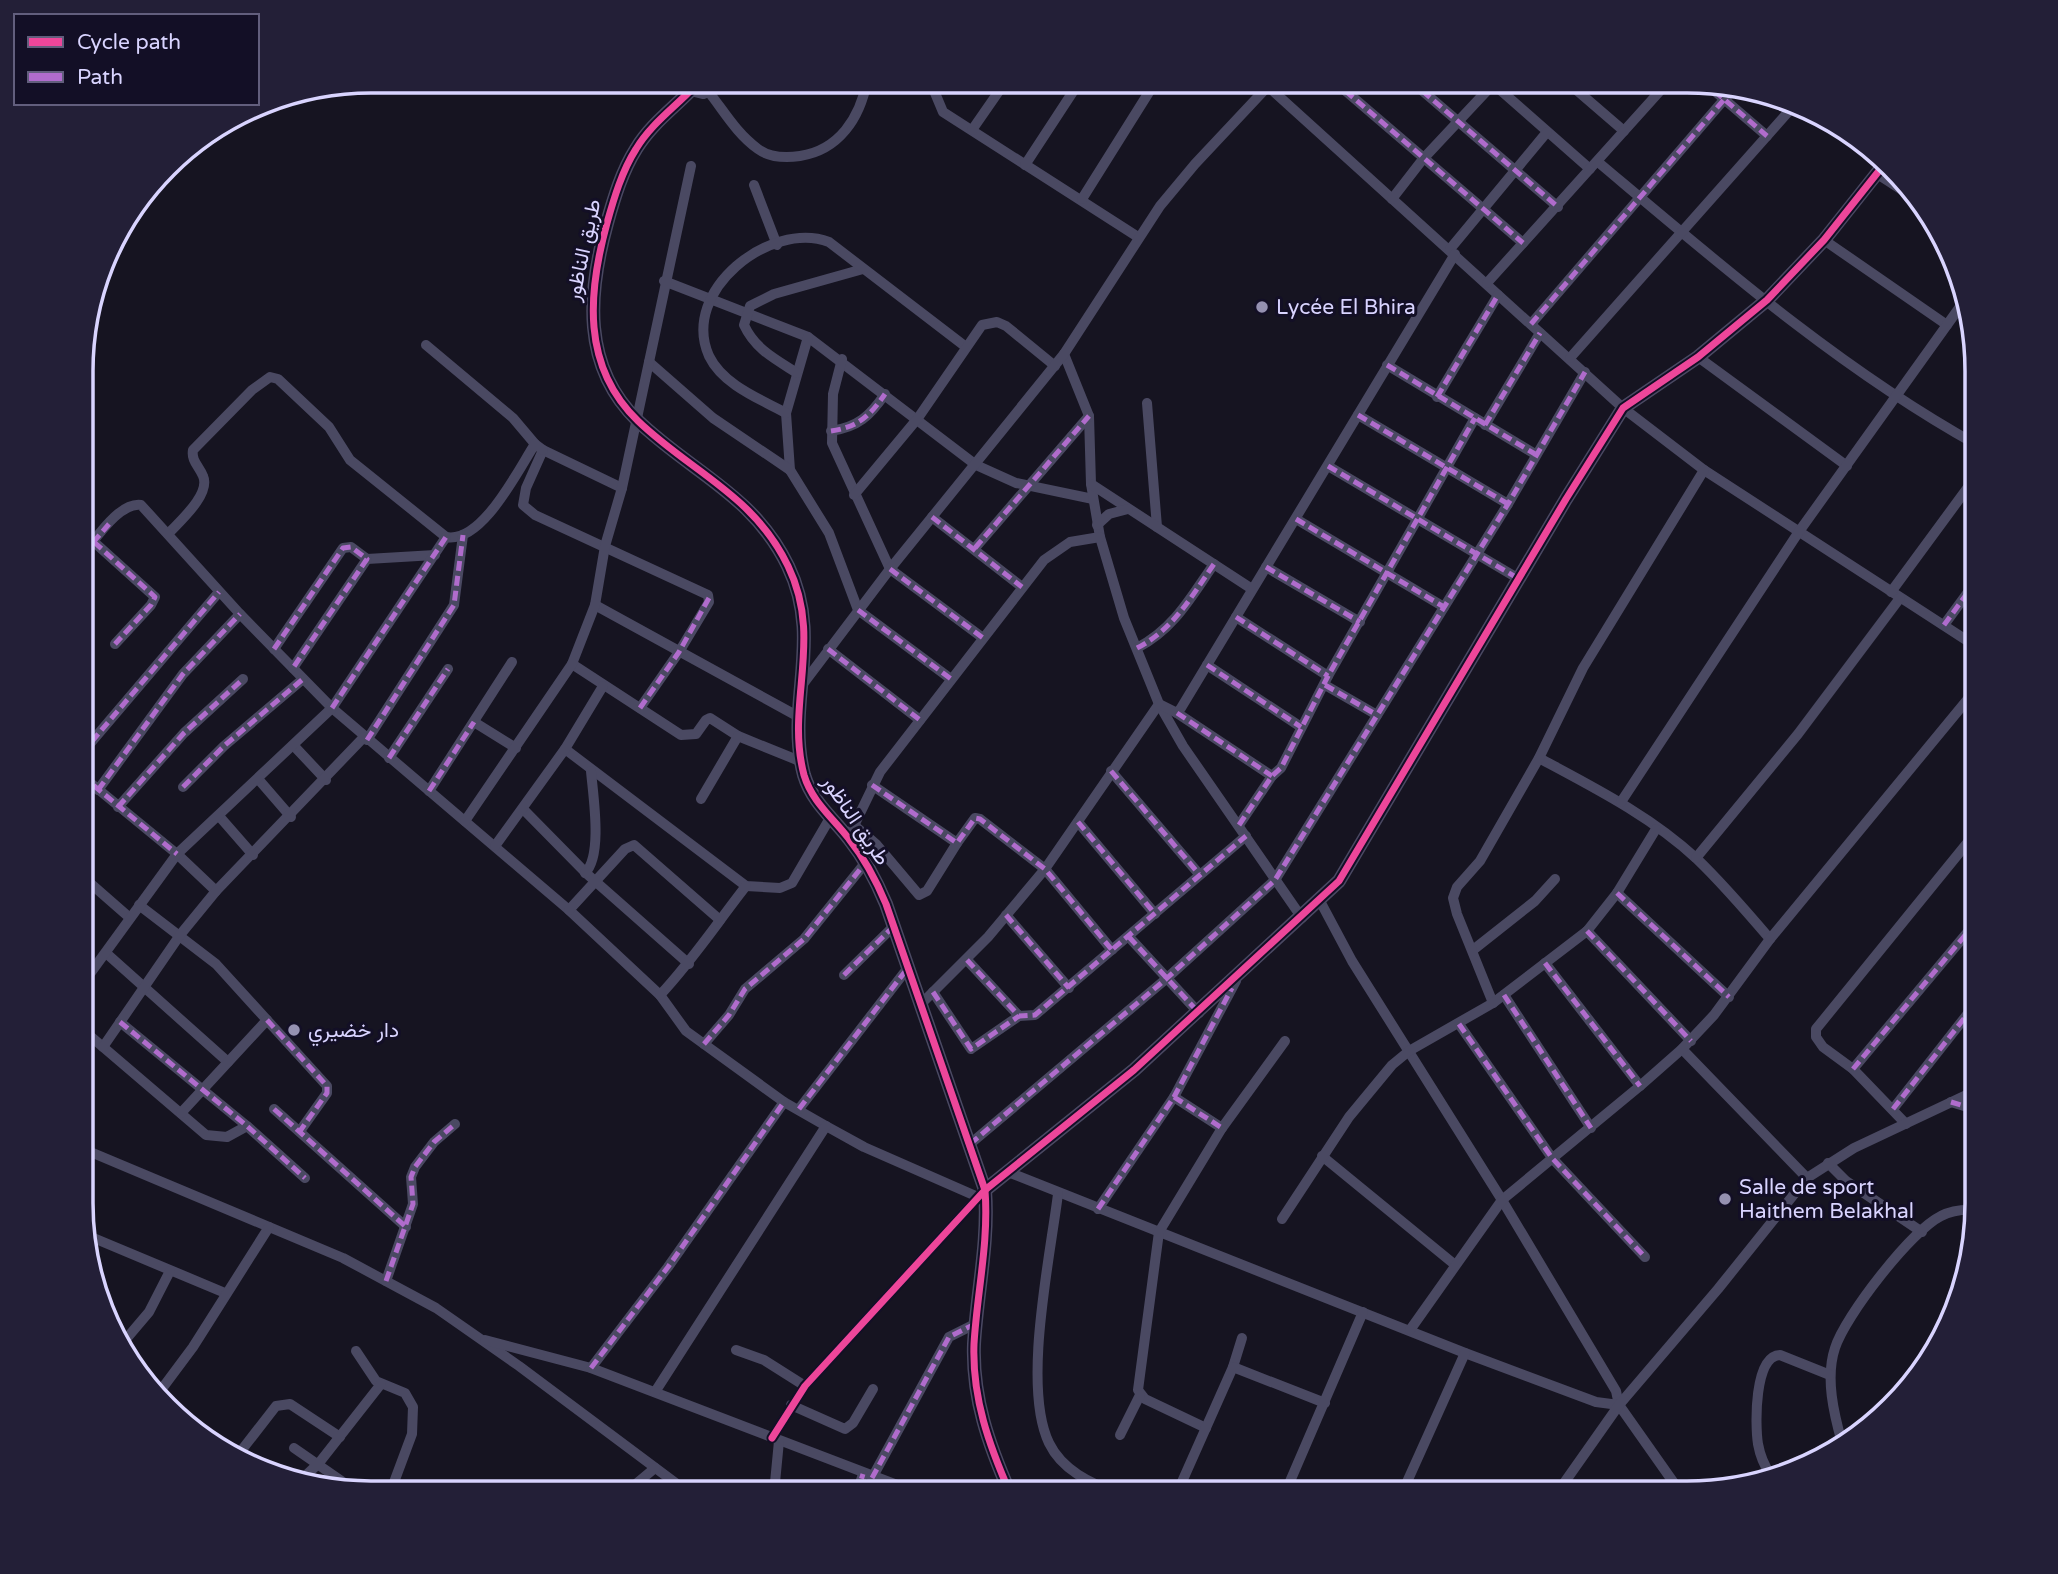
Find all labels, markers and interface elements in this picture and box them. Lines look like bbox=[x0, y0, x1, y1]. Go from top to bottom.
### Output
legend bbox=[14, 14, 259, 105]
text: Cycle path bbox=[77, 30, 181, 55]
text: Path bbox=[77, 65, 123, 90]
street label: طريق الناظور bbox=[560, 197, 606, 304]
place label: Lycée El Bhira bbox=[1276, 295, 1416, 320]
marker: Lycée El Bhira bbox=[1254, 299, 1270, 315]
street label: طريق الناظور bbox=[816, 769, 895, 870]
place label: دار خضيري bbox=[308, 1018, 399, 1047]
marker: دار خضيري bbox=[286, 1022, 302, 1038]
place label: Salle de sport Haithem Belakhal bbox=[1739, 1175, 1914, 1224]
marker: Salle de sport Haithem Belakhal bbox=[1717, 1191, 1733, 1207]

